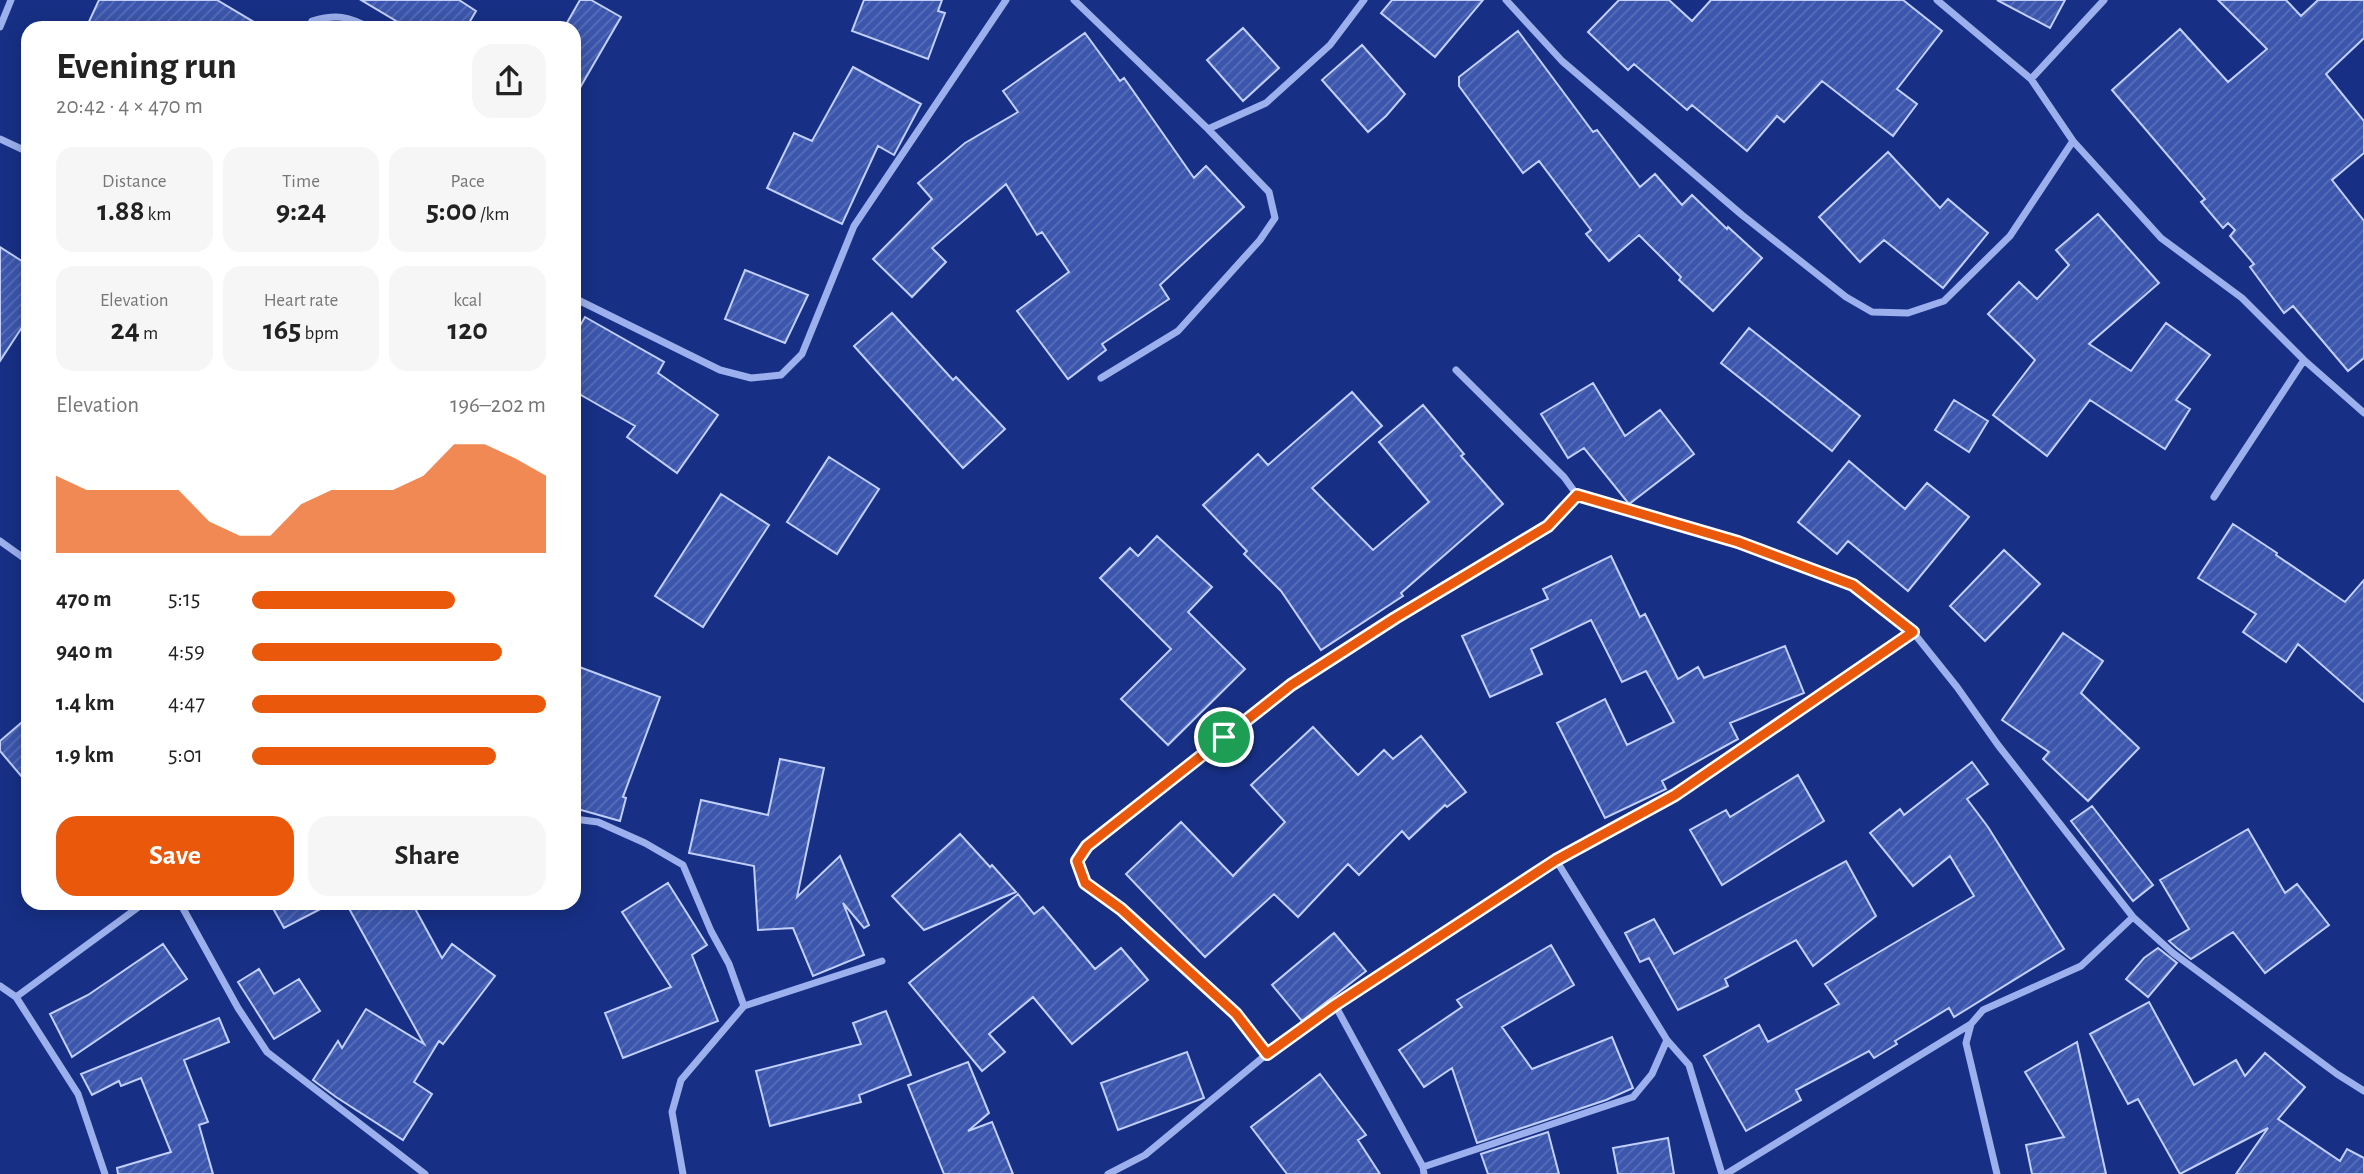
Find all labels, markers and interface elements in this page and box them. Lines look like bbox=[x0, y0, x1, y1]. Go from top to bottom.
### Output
button: share bbox=[472, 44, 546, 118]
text: Evening run bbox=[56, 48, 237, 86]
text: 20:42 · 4 × 470 m bbox=[56, 95, 203, 118]
text: Distance bbox=[102, 172, 167, 191]
text: Time bbox=[282, 172, 320, 191]
text: Pace bbox=[451, 172, 485, 191]
text: 1.88 bbox=[97, 196, 144, 226]
text: 9:24 bbox=[276, 196, 326, 226]
text: 5:00 bbox=[426, 196, 477, 226]
text: km bbox=[144, 205, 171, 224]
text: /km bbox=[477, 205, 509, 224]
text: Elevation bbox=[100, 291, 169, 310]
text: Heart rate bbox=[264, 291, 338, 310]
text: kcal bbox=[453, 291, 482, 310]
text: 24 bbox=[111, 315, 140, 345]
text: 165 bbox=[263, 315, 301, 345]
text: 120 bbox=[447, 315, 488, 345]
text: m bbox=[140, 324, 158, 343]
text: bpm bbox=[301, 324, 339, 343]
text: Elevation bbox=[56, 394, 139, 417]
text: 196–202 m bbox=[450, 394, 546, 417]
text: 470 m bbox=[56, 588, 112, 611]
text: 5:15 bbox=[168, 588, 200, 611]
text: 940 m bbox=[56, 640, 113, 663]
text: 4:59 bbox=[168, 640, 205, 663]
text: 1.4 km bbox=[56, 692, 115, 715]
text: 4:47 bbox=[168, 692, 205, 715]
pin bbox=[1194, 707, 1254, 767]
icon: arrive bbox=[1205, 718, 1243, 756]
text: 1.9 km bbox=[56, 744, 114, 767]
text: 5:01 bbox=[168, 744, 203, 767]
button: Save bbox=[56, 816, 294, 896]
button: Share bbox=[308, 816, 546, 896]

